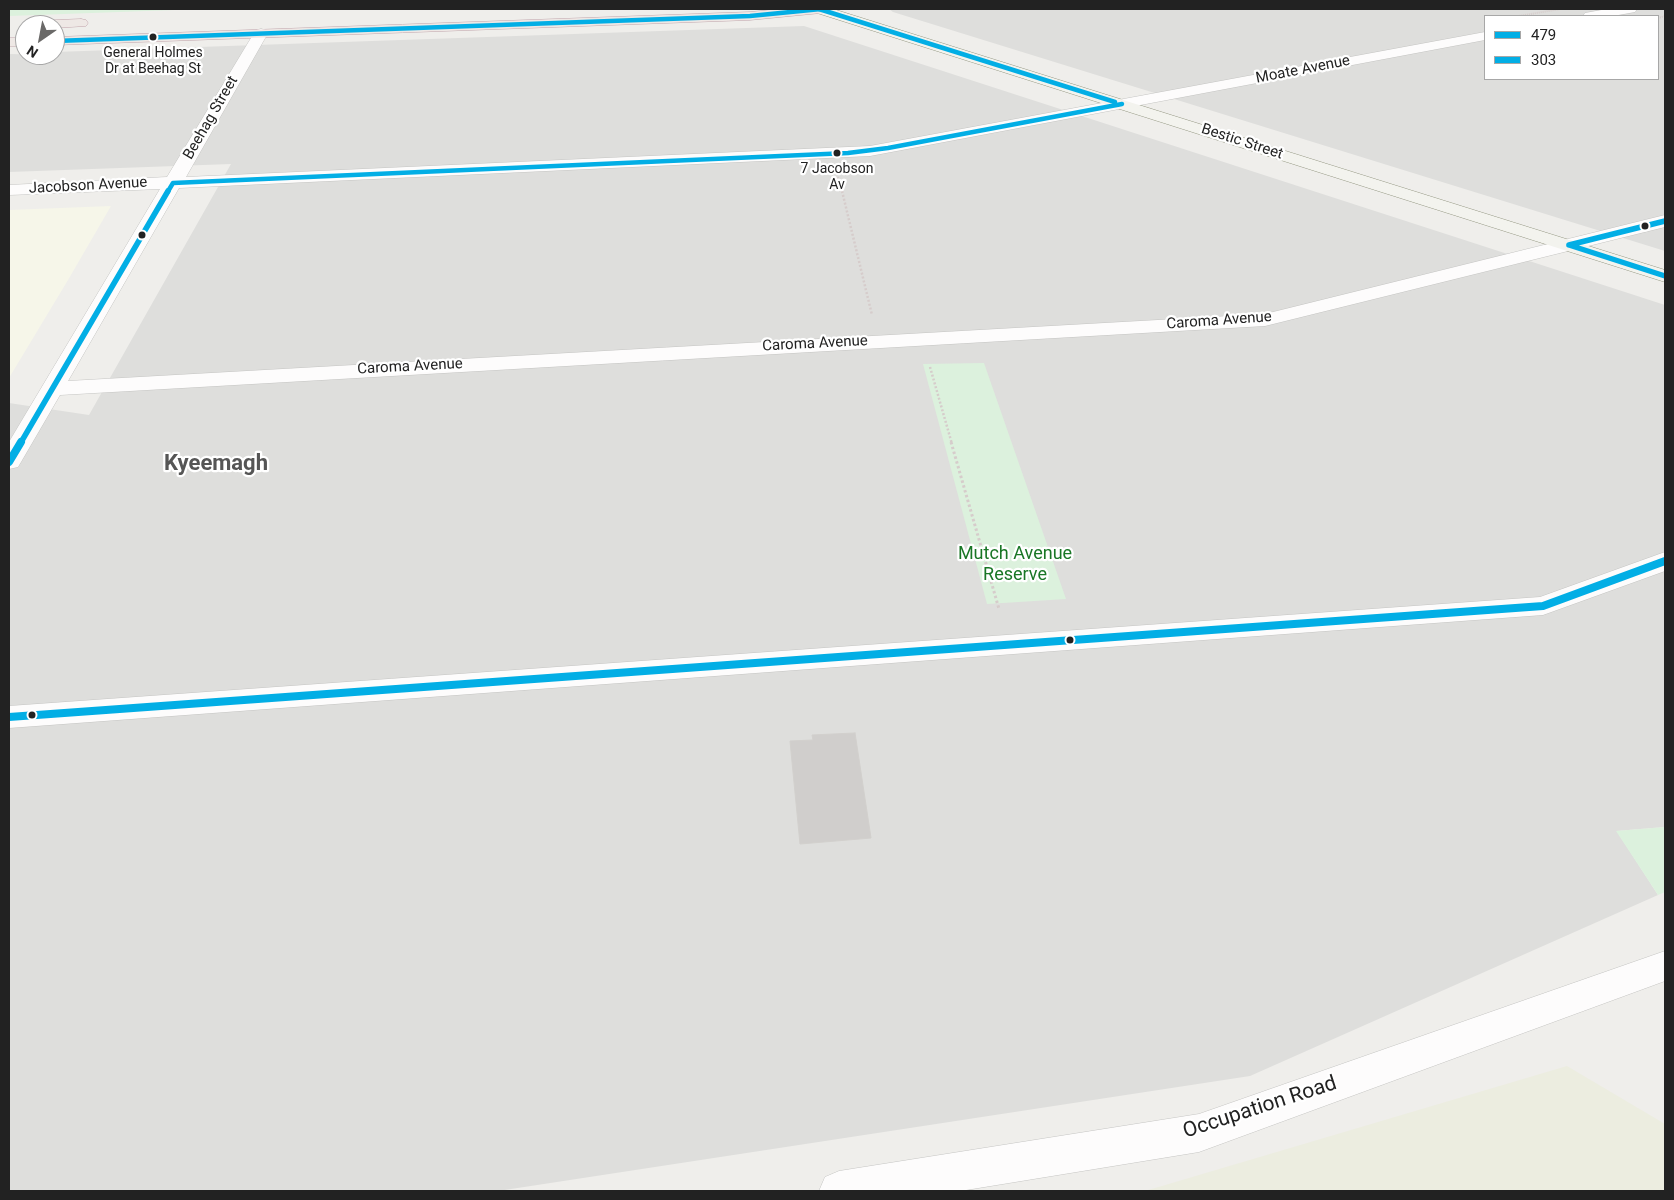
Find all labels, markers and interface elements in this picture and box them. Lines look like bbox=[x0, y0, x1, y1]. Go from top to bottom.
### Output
north arrow bbox=[15, 15, 65, 65]
legend bbox=[1484, 15, 1659, 80]
text: 479 bbox=[1531, 26, 1556, 44]
marker: General Holmes Dr at Beehag St bbox=[148, 32, 158, 42]
text: N bbox=[24, 42, 41, 61]
place label: General Holmes Dr at Beehag St bbox=[103, 45, 203, 78]
text: 303 bbox=[1531, 51, 1556, 69]
street label: Moate Avenue bbox=[1254, 52, 1352, 88]
street label: Beehag Street bbox=[180, 73, 242, 163]
street label: Bestic Street bbox=[1199, 120, 1285, 164]
marker: 7 Jacobson Av bbox=[832, 148, 842, 158]
place label: 7 Jacobson Av bbox=[801, 161, 873, 193]
street label: Jacobson Avenue bbox=[28, 174, 148, 198]
unlabelled marker bbox=[1640, 221, 1650, 231]
unlabelled marker bbox=[137, 230, 147, 240]
street label: Caroma Avenue bbox=[1166, 308, 1272, 334]
street label: Caroma Avenue bbox=[762, 332, 868, 356]
street label: Caroma Avenue bbox=[357, 355, 463, 379]
district label: Kyeemagh bbox=[164, 451, 268, 477]
park label: Mutch Avenue Reserve bbox=[958, 543, 1072, 586]
unlabelled marker bbox=[1065, 635, 1075, 645]
unlabelled marker bbox=[27, 710, 37, 720]
street label: Occupation Road bbox=[1180, 1071, 1340, 1145]

